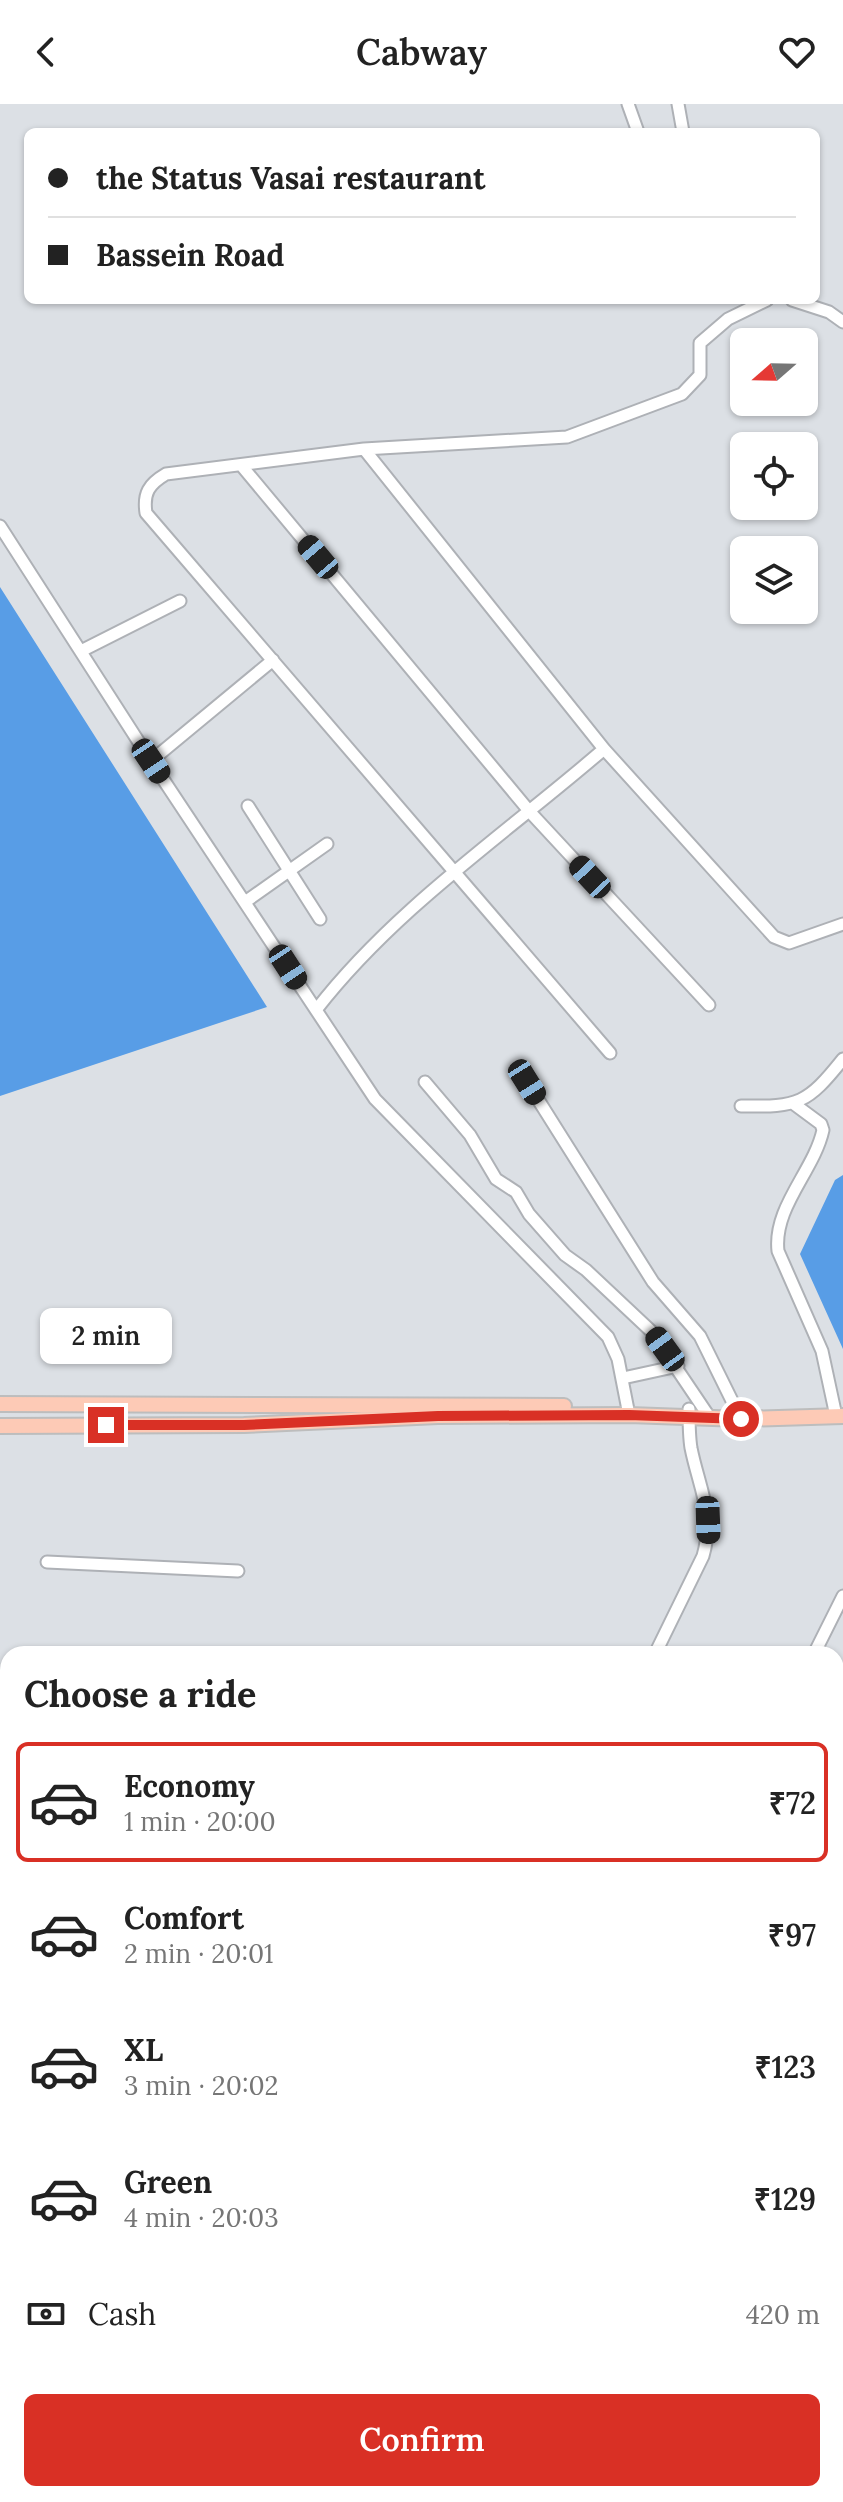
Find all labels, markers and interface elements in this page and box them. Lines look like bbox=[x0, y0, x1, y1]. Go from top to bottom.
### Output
text: Cabway bbox=[356, 29, 487, 75]
icon: back bbox=[24, 30, 68, 74]
icon: heart bbox=[775, 30, 819, 74]
text: the Status Vasai restaurant bbox=[96, 159, 485, 197]
text: Bassein Road bbox=[96, 236, 284, 274]
north arrow bbox=[730, 328, 818, 416]
map controls bbox=[730, 328, 818, 624]
button: locate bbox=[730, 432, 818, 520]
car bbox=[293, 531, 343, 583]
button: layers bbox=[730, 536, 818, 624]
car bbox=[128, 734, 174, 788]
car bbox=[565, 851, 615, 903]
car bbox=[265, 940, 311, 994]
car bbox=[504, 1055, 550, 1109]
callout: 2 min bbox=[40, 1309, 172, 1365]
text: 2 min bbox=[72, 1319, 140, 1352]
car bbox=[641, 1323, 689, 1375]
route start bbox=[723, 1401, 759, 1437]
route end bbox=[88, 1407, 124, 1443]
car bbox=[695, 1496, 721, 1544]
text: Choose a ride bbox=[24, 1671, 256, 1717]
icon: car bbox=[28, 1766, 100, 1838]
text: Economy bbox=[124, 1767, 255, 1805]
text: ₹72 bbox=[769, 1784, 816, 1822]
text: 1 min · 20:00 bbox=[124, 1805, 276, 1838]
icon: car bbox=[28, 1898, 100, 1970]
text: Comfort bbox=[124, 1899, 244, 1937]
text: ₹97 bbox=[768, 1916, 816, 1954]
text: 2 min · 20:01 bbox=[124, 1937, 274, 1970]
icon: car bbox=[28, 2030, 100, 2102]
text: XL bbox=[124, 2031, 163, 2069]
text: ₹123 bbox=[754, 2048, 816, 2086]
text: 3 min · 20:02 bbox=[124, 2069, 278, 2102]
icon: car bbox=[28, 2162, 100, 2234]
text: Green bbox=[124, 2163, 212, 2201]
text: ₹129 bbox=[754, 2180, 816, 2218]
text: 4 min · 20:03 bbox=[124, 2201, 279, 2234]
icon: cash bbox=[24, 2292, 68, 2336]
text: Cash bbox=[88, 2295, 156, 2333]
text: 420 m bbox=[746, 2298, 820, 2331]
button: Confirm bbox=[24, 2394, 820, 2486]

